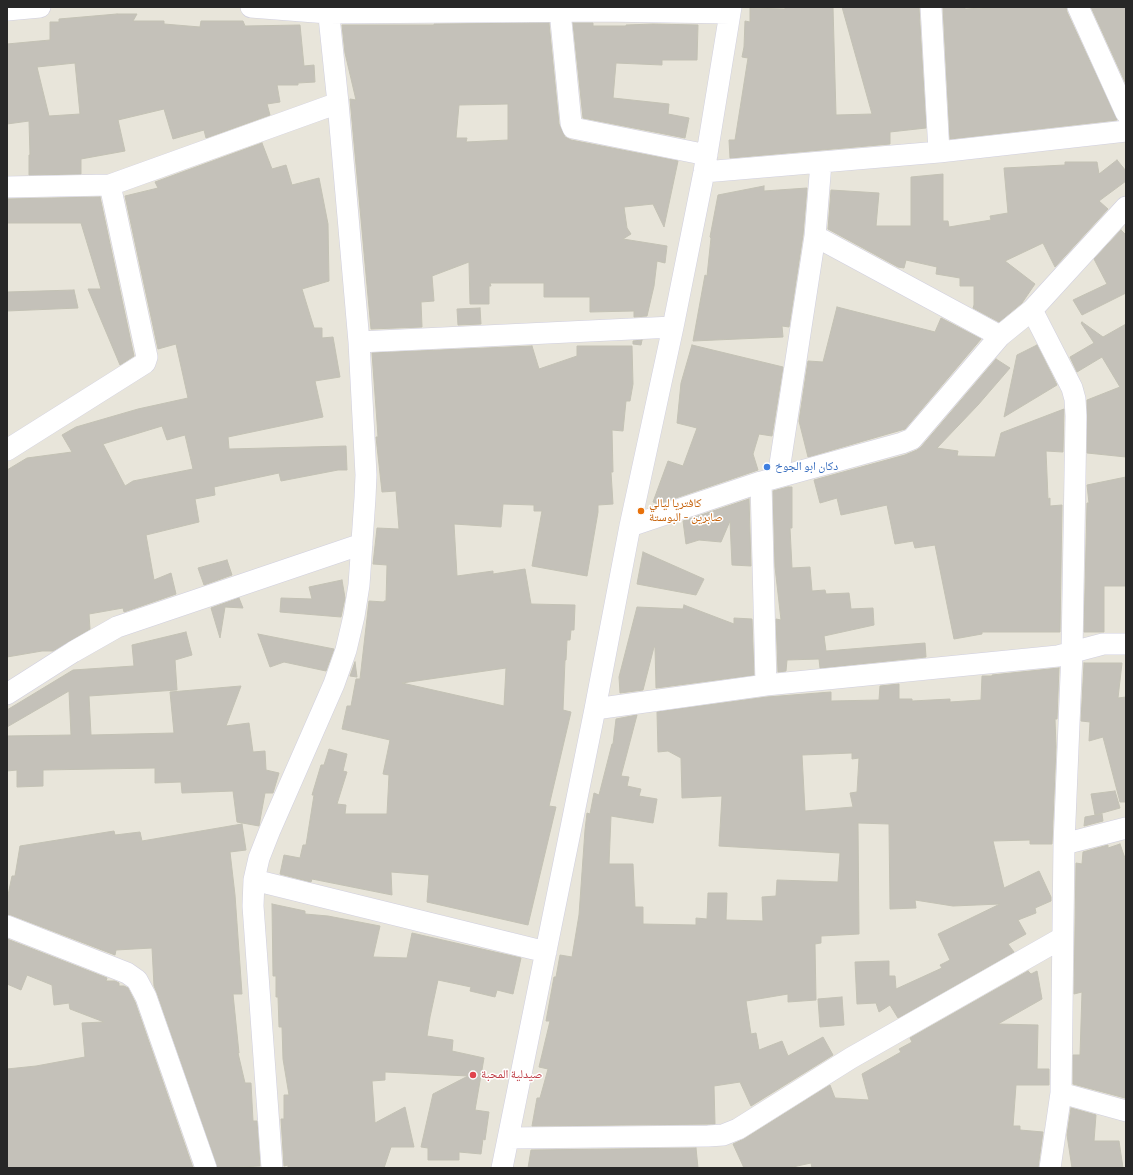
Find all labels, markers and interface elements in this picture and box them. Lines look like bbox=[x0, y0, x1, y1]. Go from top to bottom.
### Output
place label: دكان ابو الجوخ bbox=[775, 460, 838, 474]
marker: دكان ابو الجوخ bbox=[762, 462, 772, 472]
place label: كافتريا ليالي صابرين - البوستة bbox=[649, 497, 723, 525]
marker: كافتريا ليالي صابرين - البوستة bbox=[636, 506, 646, 516]
place label: صيدلية المحبة bbox=[481, 1068, 542, 1082]
marker: صيدلية المحبة bbox=[468, 1070, 478, 1080]

